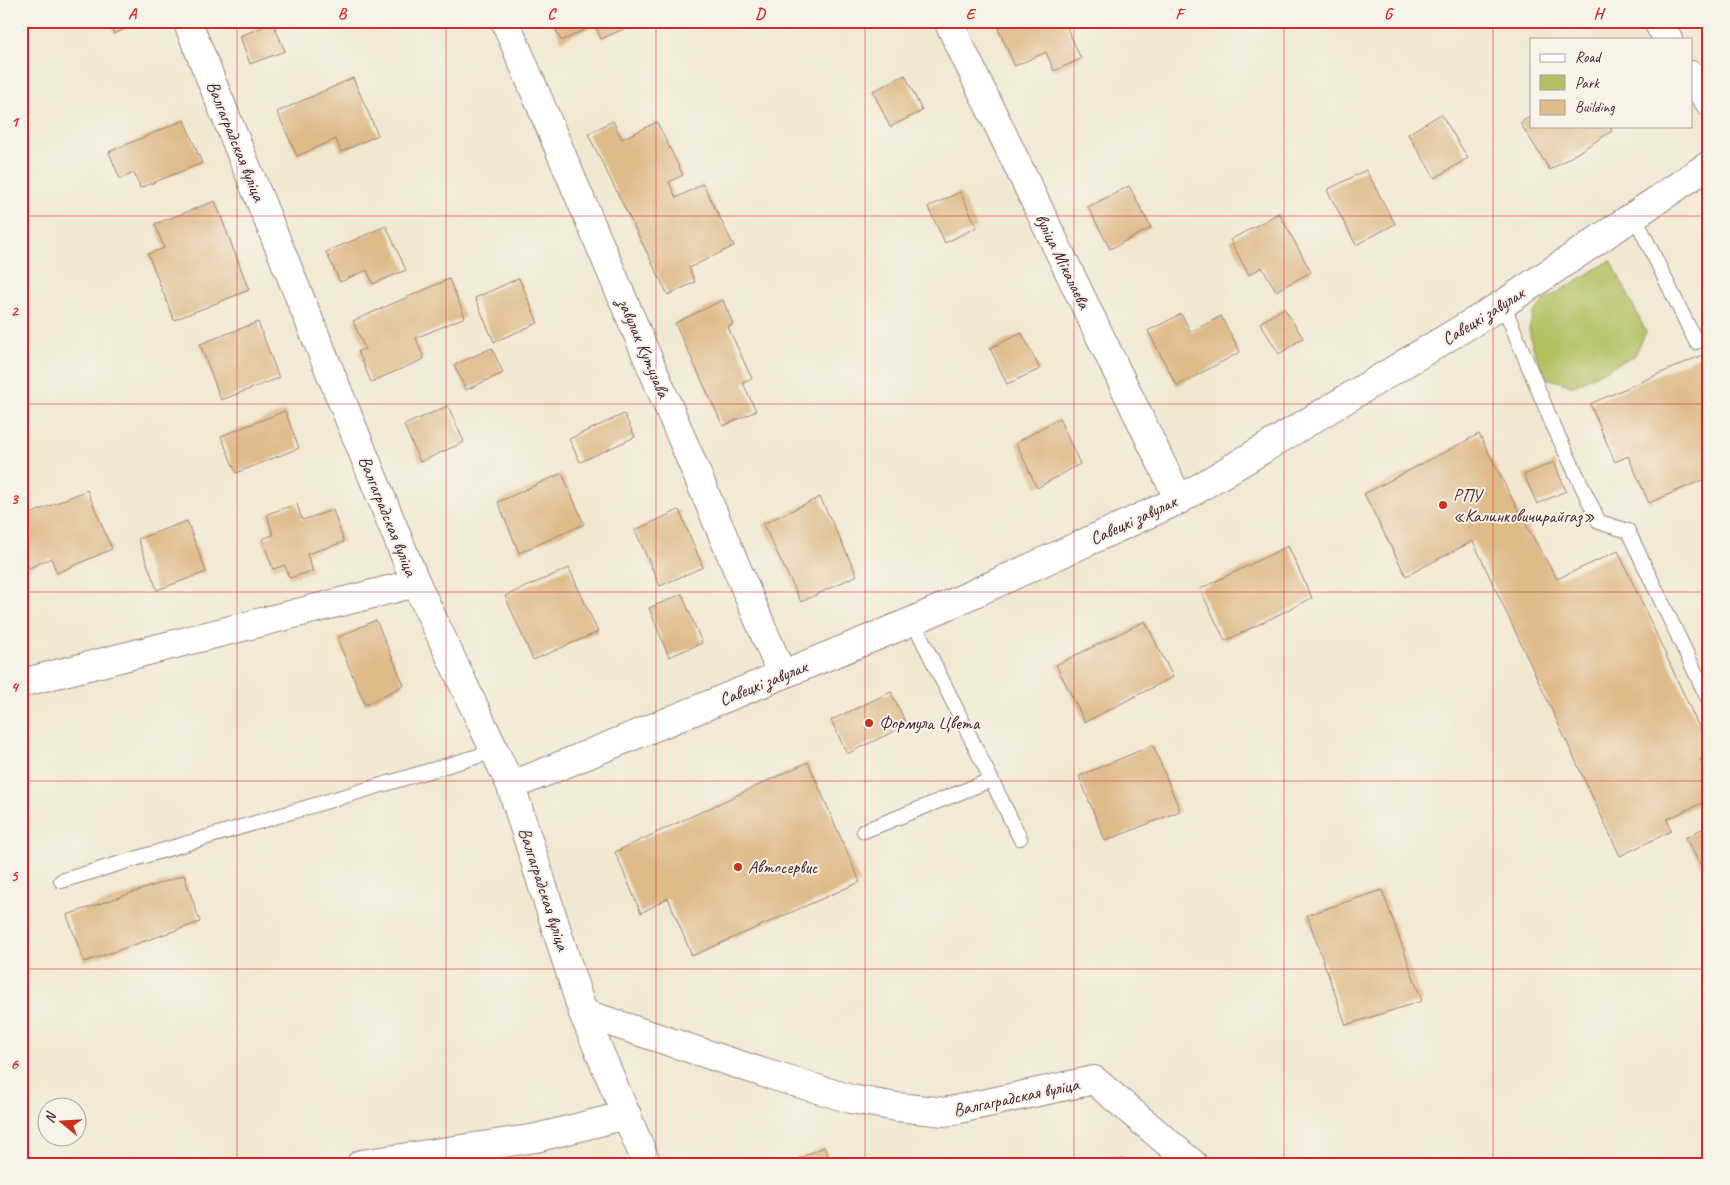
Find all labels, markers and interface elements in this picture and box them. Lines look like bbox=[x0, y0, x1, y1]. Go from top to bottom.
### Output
text: A bbox=[128, 4, 138, 24]
text: B bbox=[338, 4, 348, 24]
text: C bbox=[547, 4, 557, 24]
text: D bbox=[755, 4, 766, 24]
text: E bbox=[966, 4, 977, 24]
text: F bbox=[1175, 4, 1186, 24]
text: G bbox=[1384, 4, 1394, 24]
text: H bbox=[1593, 4, 1605, 24]
legend bbox=[1530, 38, 1692, 128]
text: Road bbox=[1575, 48, 1602, 67]
text: Park bbox=[1575, 74, 1600, 93]
street label: Валгаградская вуліца bbox=[202, 78, 271, 205]
text: Building bbox=[1575, 98, 1615, 117]
text: 1 bbox=[10, 112, 19, 132]
street label: вуліца Мікалаева bbox=[1031, 210, 1096, 313]
street label: Савецкі завулак bbox=[1438, 281, 1531, 351]
street label: завулак Кутузава bbox=[612, 293, 675, 402]
text: 2 bbox=[10, 301, 19, 321]
street label: Валгаградская вуліца bbox=[354, 453, 423, 580]
place label: РПУ «Калинковичирайгаз» bbox=[1453, 484, 1595, 528]
text: 3 bbox=[10, 489, 19, 509]
street label: Савецкі завулак bbox=[1086, 489, 1182, 551]
marker: РПУ «Калинковичирайгаз» bbox=[1437, 499, 1449, 511]
street label: Савецкі завулак bbox=[716, 655, 813, 712]
text: 4 bbox=[10, 677, 19, 697]
place label: Формула Цвета bbox=[879, 712, 981, 734]
marker: Формула Цвета bbox=[863, 717, 875, 729]
street label: Валгаградская вуліца bbox=[514, 825, 575, 954]
place label: Автосервис bbox=[748, 856, 819, 878]
marker: Автосервис bbox=[732, 861, 744, 873]
text: 5 bbox=[11, 866, 20, 886]
text: 6 bbox=[10, 1054, 19, 1074]
street label: Валгаградская вуліца bbox=[951, 1073, 1082, 1121]
north arrow bbox=[38, 1098, 88, 1148]
text: N bbox=[41, 1109, 60, 1125]

